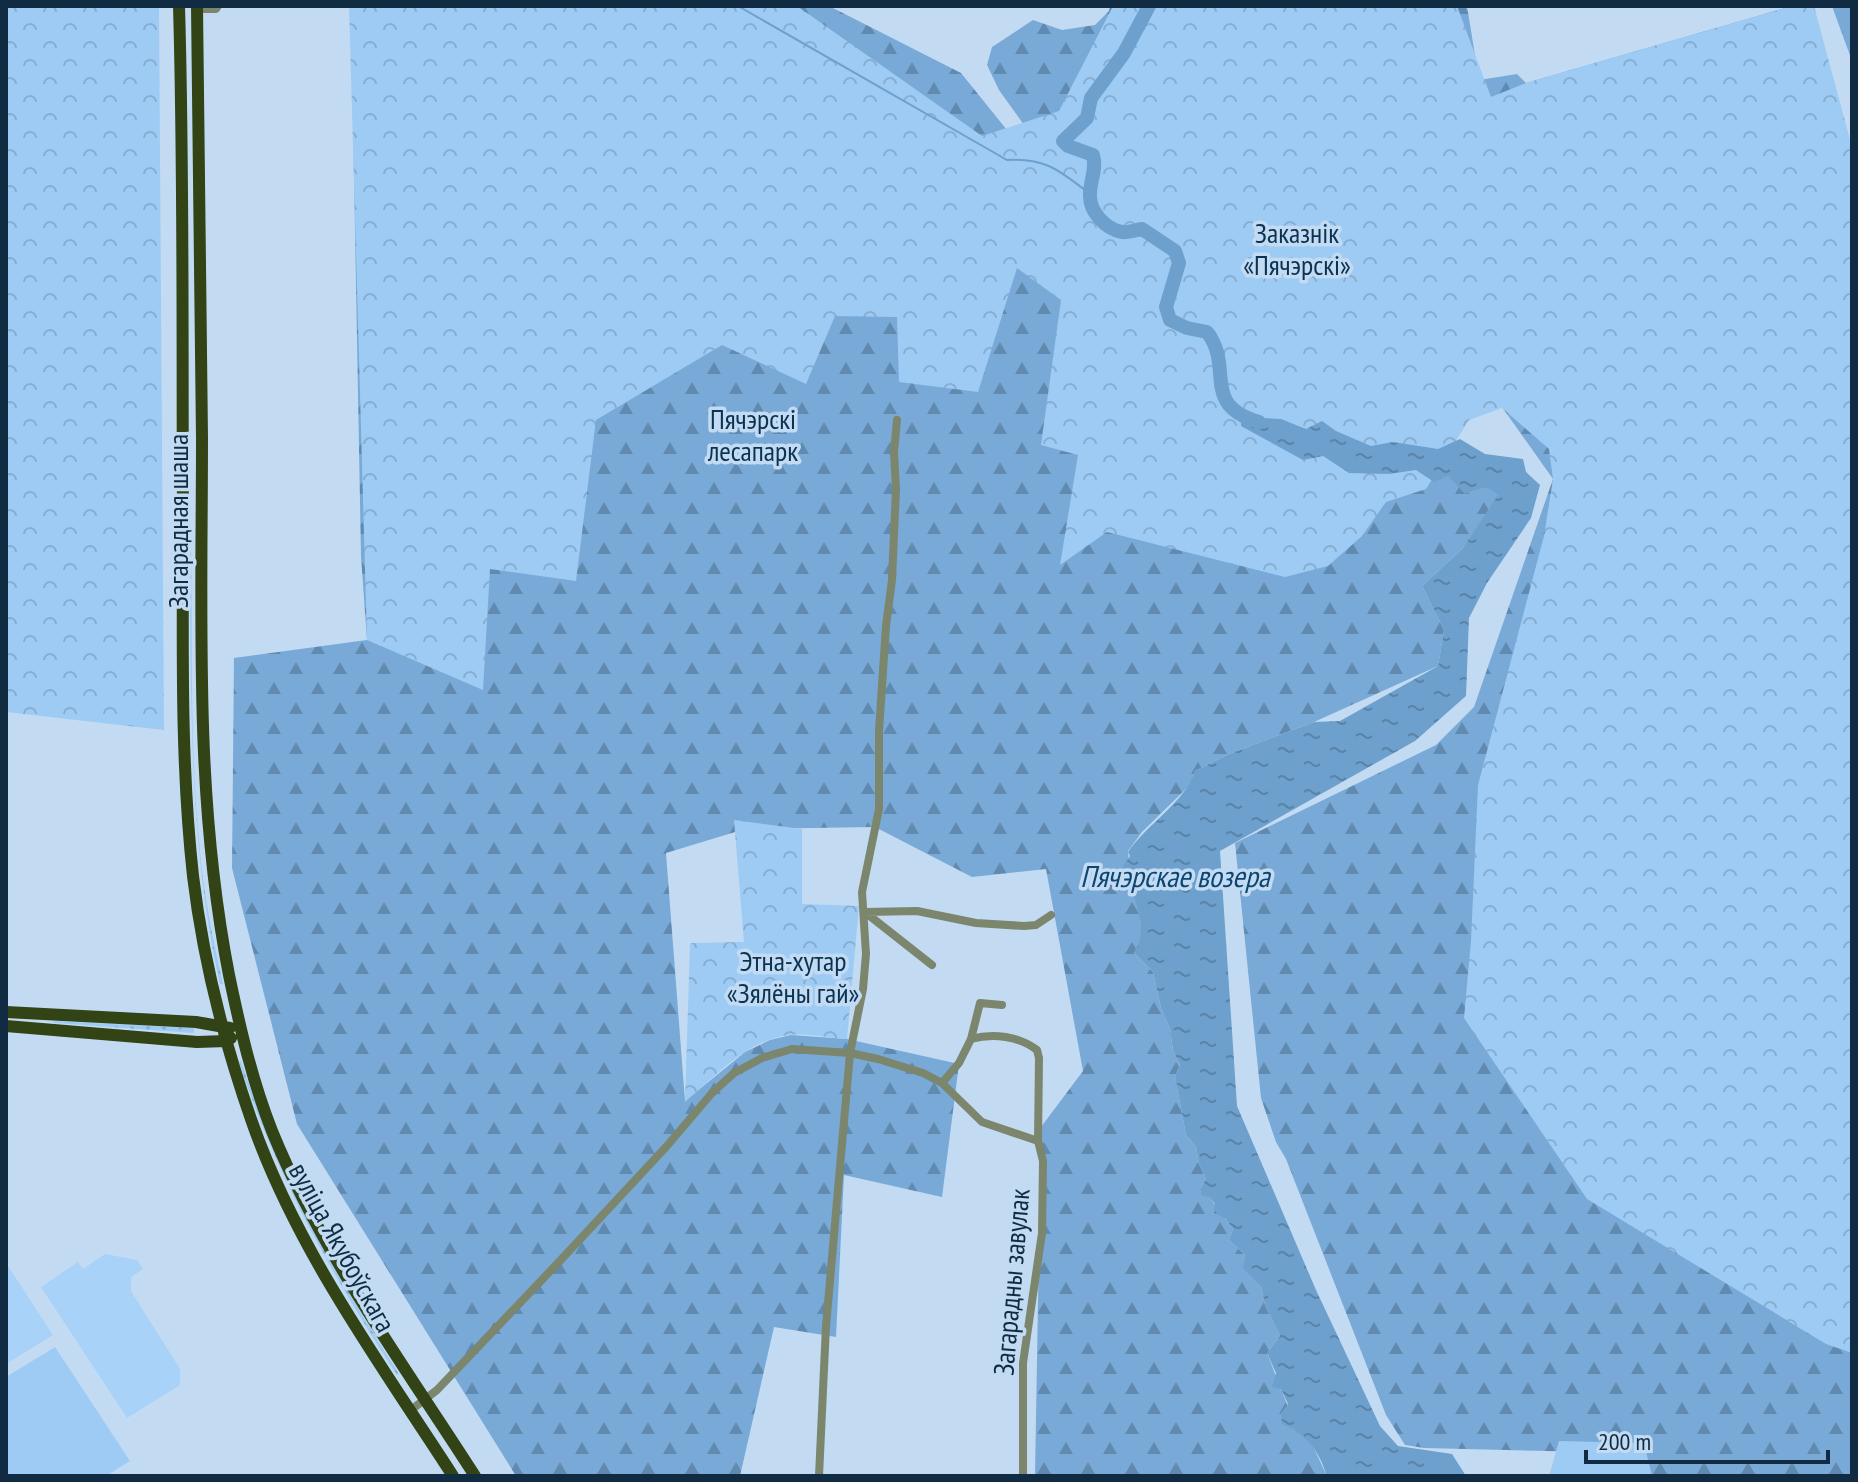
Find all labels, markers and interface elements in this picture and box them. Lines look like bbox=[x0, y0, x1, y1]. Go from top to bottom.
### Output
park label: Заказнік «Пячэрскі» bbox=[1243, 214, 1351, 283]
park label: Пячэрскі лесапарк bbox=[707, 400, 798, 469]
street label: Загарадная шаша bbox=[159, 434, 196, 608]
water label: Пячэрскае возера bbox=[1080, 856, 1272, 895]
park label: Этна-хутар «Зялёны гай» bbox=[727, 942, 859, 1011]
street label: вуліца Якубоўскага bbox=[281, 1156, 405, 1338]
street label: Загарадны завулак bbox=[984, 1187, 1038, 1377]
scale bar bbox=[1586, 1414, 1828, 1464]
text: 200 m bbox=[1598, 1426, 1651, 1457]

